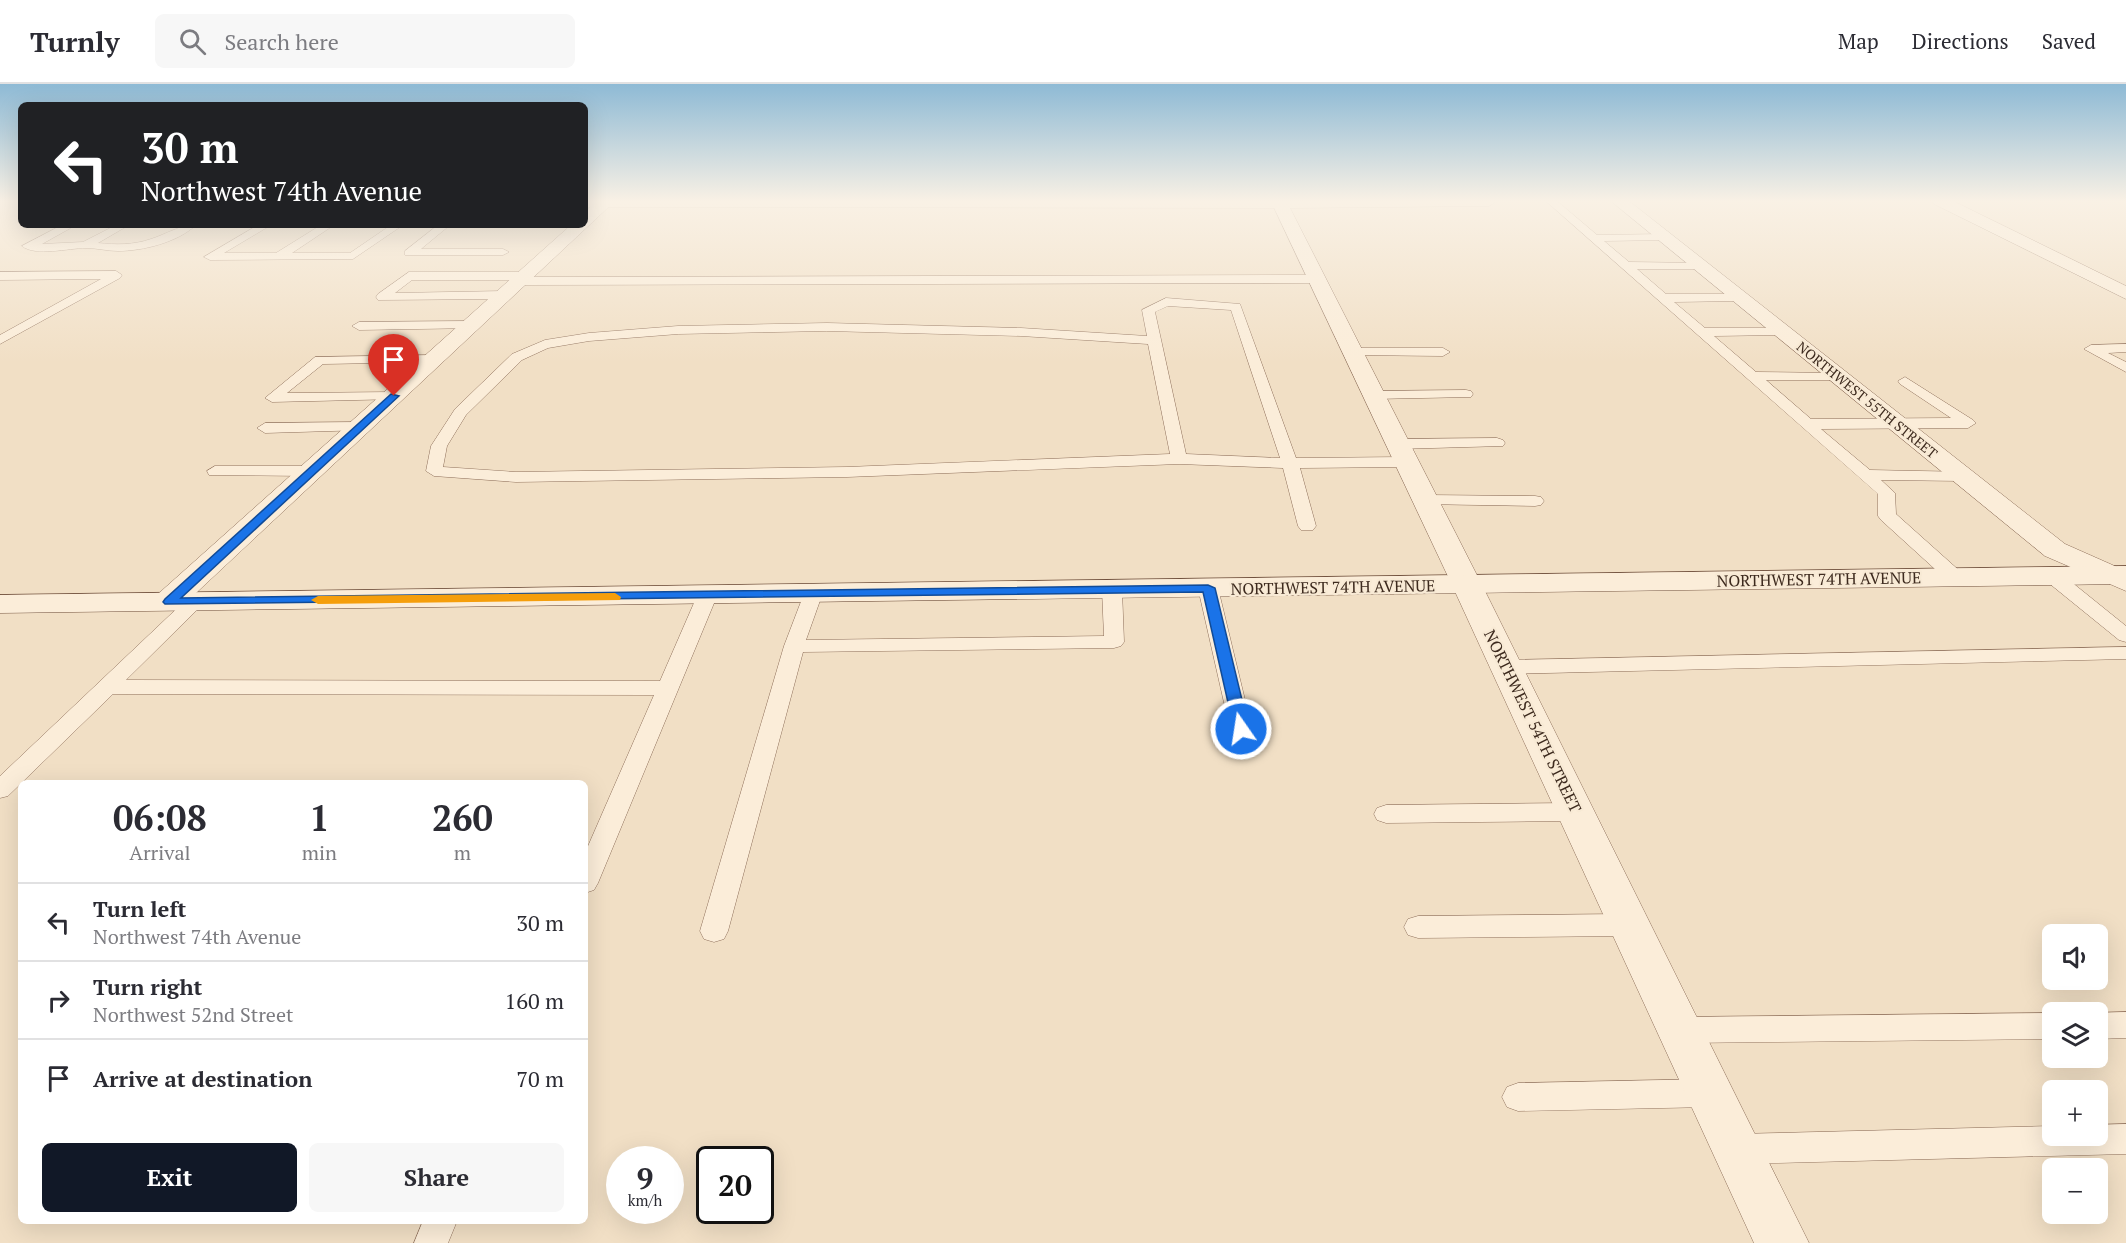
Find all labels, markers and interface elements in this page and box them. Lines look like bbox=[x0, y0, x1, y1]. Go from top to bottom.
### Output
search box bbox=[155, 14, 575, 68]
text: Turnly bbox=[30, 23, 119, 60]
icon: search bbox=[176, 25, 209, 58]
text: Search here bbox=[224, 27, 339, 56]
text: Map bbox=[1838, 27, 1879, 55]
text: Directions bbox=[1912, 27, 2009, 55]
text: Saved bbox=[2042, 27, 2096, 55]
text: 30 m bbox=[141, 119, 239, 175]
icon: left bbox=[42, 126, 120, 204]
text: Northwest 74th Avenue bbox=[141, 173, 422, 209]
pin bbox=[368, 334, 419, 396]
street label: NORTHWEST 55TH STREET bbox=[1793, 337, 1942, 462]
icon: arrive bbox=[377, 343, 410, 376]
street label: NORTHWEST 74TH AVENUE bbox=[1717, 566, 1921, 592]
street label: NORTHWEST 74TH AVENUE bbox=[1231, 574, 1435, 600]
street label: NORTHWEST 54TH STREET bbox=[1479, 626, 1587, 816]
position arrow bbox=[1209, 697, 1273, 761]
text: 06:08 bbox=[113, 794, 207, 841]
text: 1 bbox=[309, 794, 330, 841]
text: 260 bbox=[432, 794, 493, 841]
text: Arrival bbox=[129, 839, 191, 866]
text: min bbox=[302, 839, 337, 866]
text: m bbox=[454, 839, 471, 866]
text: Turn left bbox=[93, 894, 186, 923]
icon: left bbox=[42, 906, 75, 939]
text: 30 m bbox=[516, 908, 564, 937]
text: Northwest 74th Avenue bbox=[93, 923, 301, 950]
map controls bbox=[2042, 924, 2108, 1224]
button: sound bbox=[2042, 924, 2108, 990]
text: Turn right bbox=[93, 972, 202, 1001]
icon: right bbox=[42, 984, 75, 1017]
text: 160 m bbox=[504, 986, 564, 1015]
text: Northwest 52nd Street bbox=[93, 1001, 293, 1028]
button: layers bbox=[2042, 1002, 2108, 1068]
icon: arrive bbox=[42, 1062, 75, 1095]
text: Arrive at destination bbox=[93, 1064, 312, 1093]
text: 70 m bbox=[516, 1064, 564, 1093]
button: + bbox=[2042, 1080, 2108, 1146]
button: Exit bbox=[42, 1143, 297, 1212]
button: Share bbox=[309, 1143, 564, 1212]
speed limit sign: 20 bbox=[696, 1146, 774, 1224]
text: 9 bbox=[637, 1158, 653, 1198]
button: − bbox=[2042, 1158, 2108, 1224]
text: km/h bbox=[628, 1190, 662, 1210]

